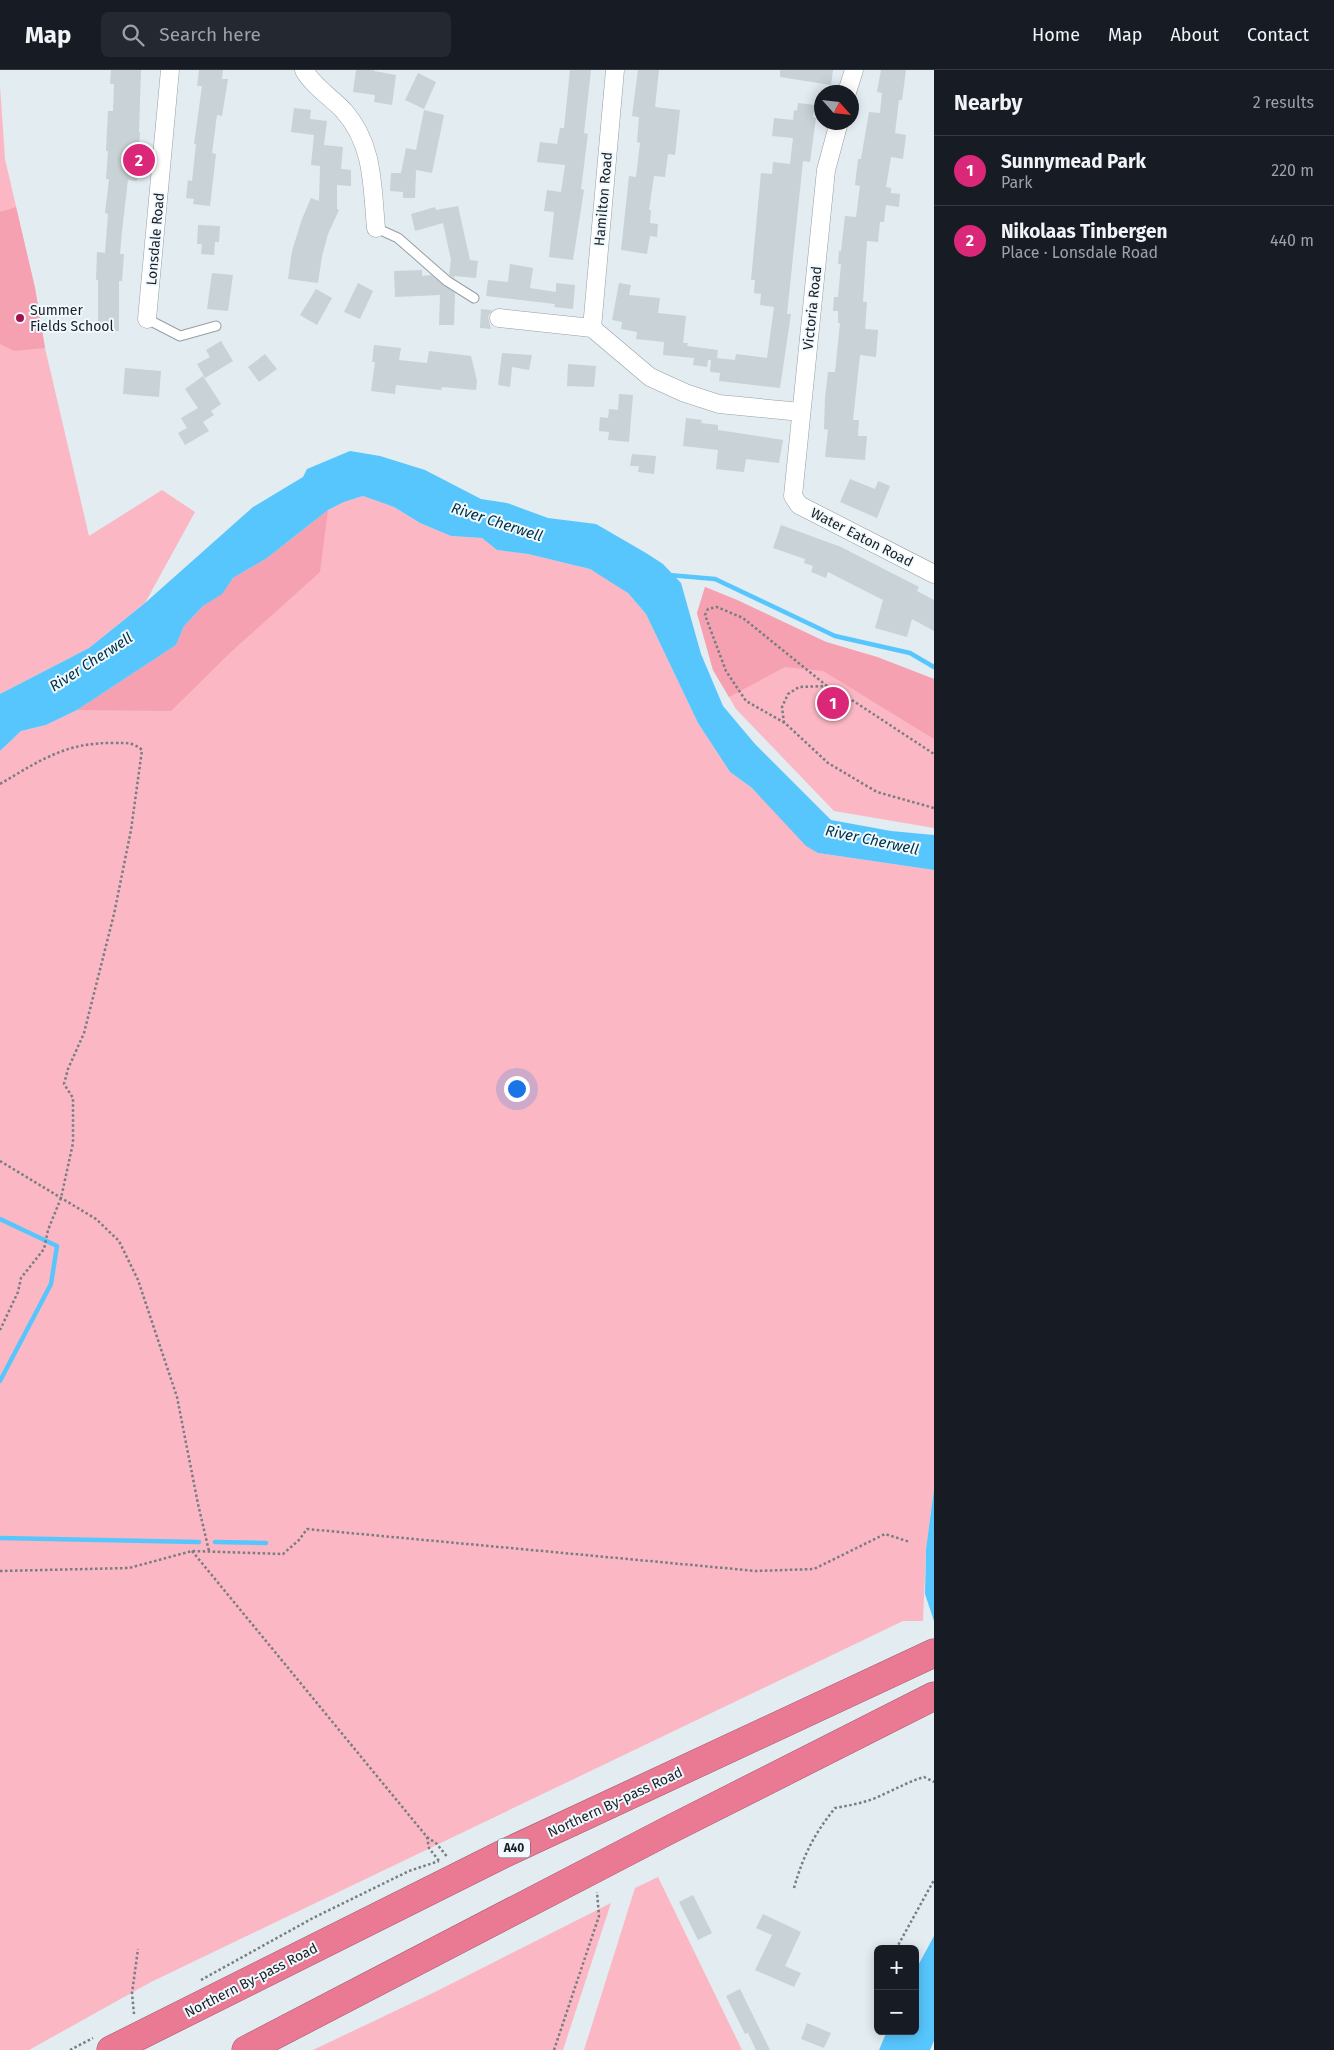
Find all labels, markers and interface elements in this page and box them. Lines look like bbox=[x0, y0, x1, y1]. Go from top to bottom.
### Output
search box bbox=[101, 12, 451, 57]
text: Map bbox=[25, 21, 71, 49]
icon: search bbox=[119, 21, 147, 49]
text: Search here bbox=[159, 23, 261, 46]
text: Home bbox=[1032, 24, 1080, 46]
text: Map bbox=[1108, 24, 1142, 46]
text: About bbox=[1170, 24, 1219, 46]
text: Contact bbox=[1247, 24, 1309, 46]
north arrow bbox=[814, 85, 859, 130]
text: Nearby bbox=[954, 90, 1022, 116]
text: 2 results bbox=[1253, 93, 1314, 112]
pin: 2 bbox=[123, 141, 155, 179]
text: Sunnymead Park bbox=[1001, 150, 1146, 173]
street label: Hamilton Road bbox=[591, 151, 616, 247]
text: 1 bbox=[966, 161, 974, 180]
text: 220 m bbox=[1271, 161, 1314, 180]
text: Park bbox=[1001, 173, 1033, 192]
street label: Lonsdale Road bbox=[143, 192, 168, 286]
text: Nikolaas Tinbergen bbox=[1001, 220, 1167, 243]
text: 2 bbox=[966, 231, 974, 250]
text: 440 m bbox=[1270, 231, 1314, 250]
text: Place · Lonsdale Road bbox=[1001, 243, 1158, 262]
street label: Victoria Road bbox=[800, 265, 825, 351]
place label: Summer Fields School bbox=[30, 302, 114, 335]
marker: Summer Fields School bbox=[14, 312, 26, 324]
water label: River Cherwell bbox=[449, 499, 545, 545]
street label: Water Eaton Road bbox=[808, 504, 916, 571]
water label: River Cherwell bbox=[46, 629, 136, 695]
pin: 1 bbox=[817, 684, 849, 722]
water label: River Cherwell bbox=[824, 821, 920, 859]
your location bbox=[504, 1076, 530, 1102]
street label: Northern By-pass Road bbox=[545, 1764, 685, 1841]
road number: A40 bbox=[498, 1839, 530, 1858]
street label: Northern By-pass Road bbox=[182, 1940, 321, 2021]
map controls bbox=[874, 1945, 919, 2035]
button: + bbox=[874, 1945, 919, 1990]
button: − bbox=[874, 1990, 919, 2035]

